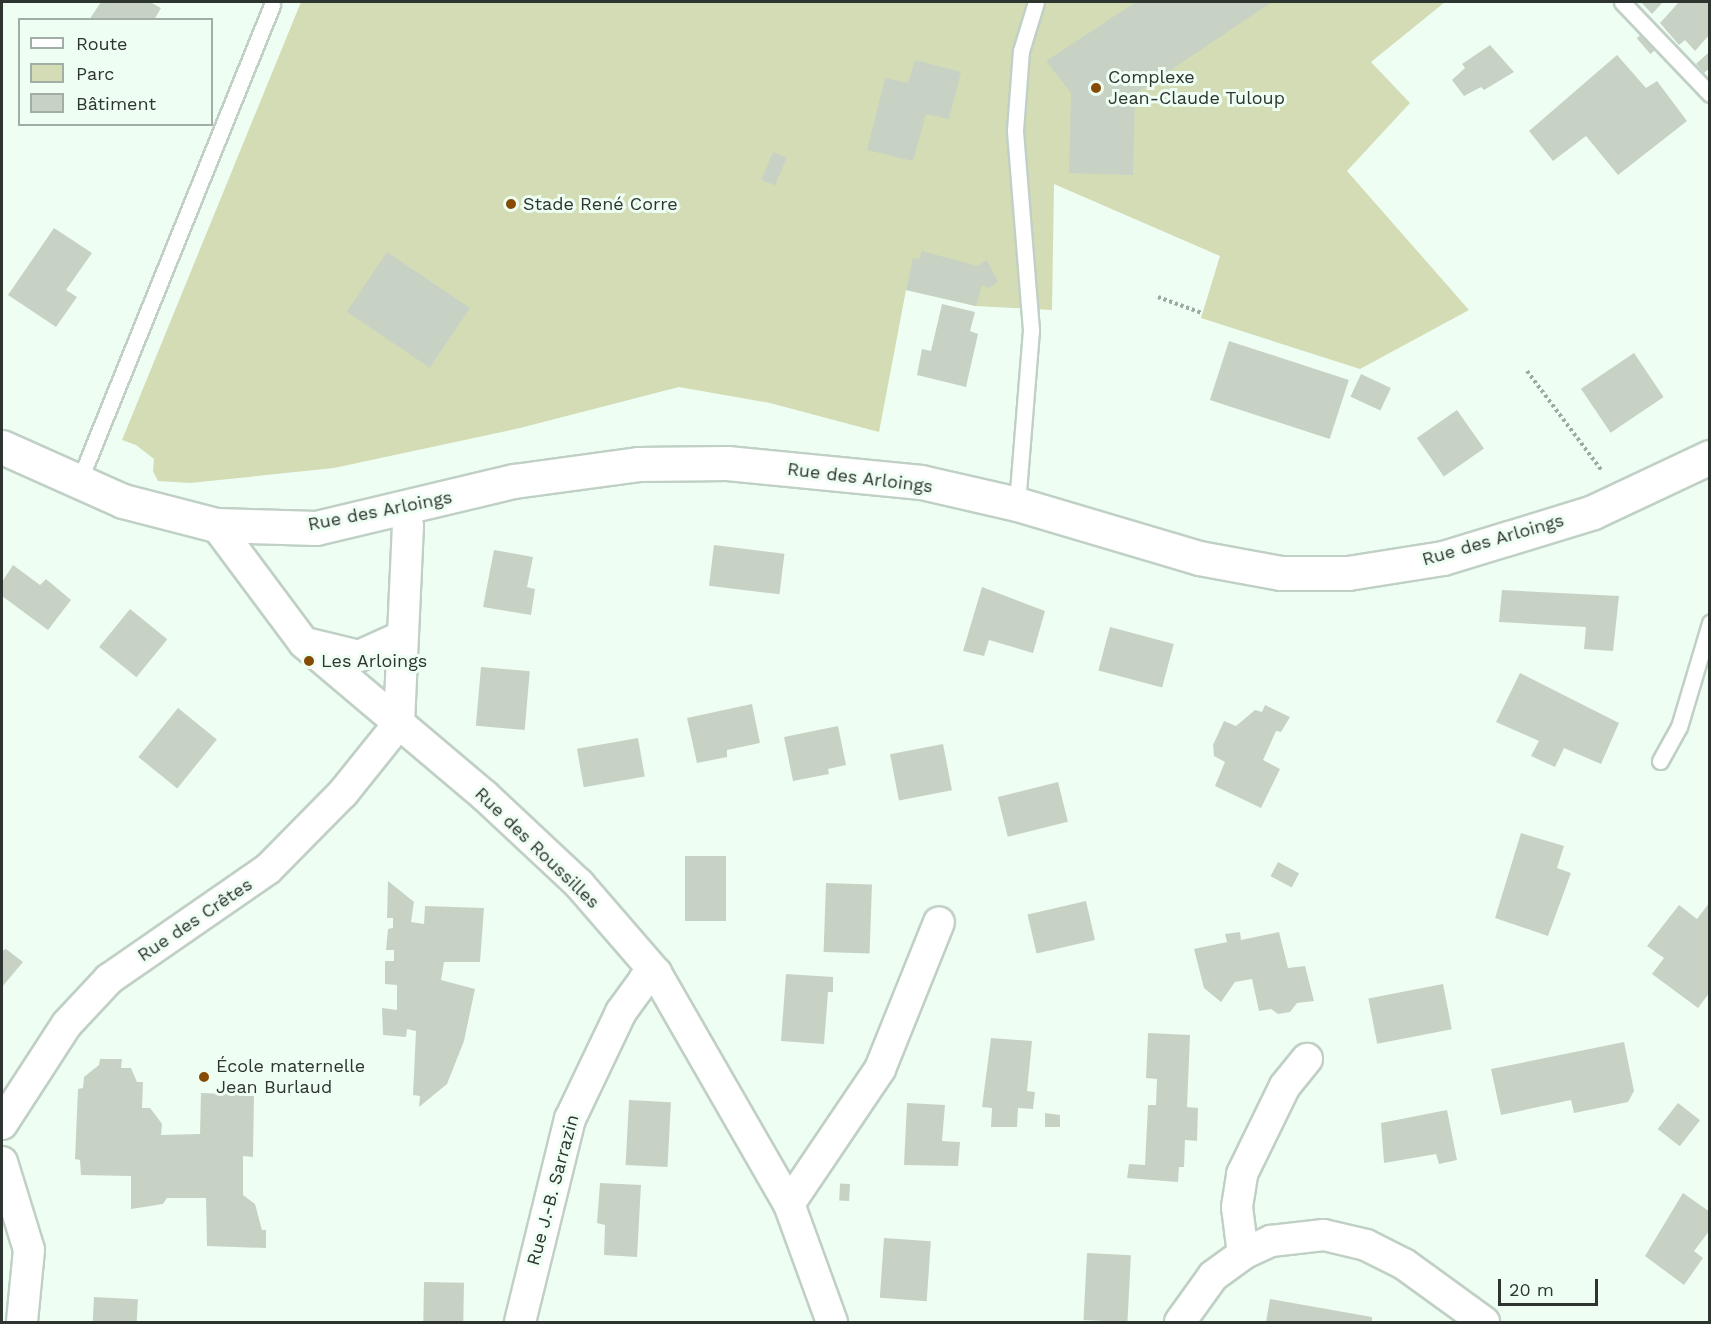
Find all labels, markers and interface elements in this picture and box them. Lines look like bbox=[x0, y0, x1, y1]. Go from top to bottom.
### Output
legend bbox=[18, 18, 213, 126]
text: Route bbox=[76, 33, 128, 54]
text: Parc bbox=[76, 63, 114, 84]
place label: Complexe Jean-Claude Tuloup bbox=[1108, 67, 1285, 110]
marker: Complexe Jean-Claude Tuloup bbox=[1089, 81, 1103, 95]
text: Bâtiment bbox=[76, 93, 156, 114]
place label: Stade René Corre bbox=[523, 193, 678, 215]
marker: Stade René Corre bbox=[504, 197, 518, 211]
street label: Rue des Arloings bbox=[786, 458, 934, 498]
street label: Rue des Arloings bbox=[306, 486, 454, 536]
street label: Rue des Arloings bbox=[1419, 509, 1567, 571]
place label: Les Arloings bbox=[321, 650, 428, 672]
marker: Les Arloings bbox=[302, 654, 316, 668]
street label: Rue des Roussilles bbox=[470, 783, 604, 913]
street label: Rue des Crêtes bbox=[134, 874, 256, 966]
place label: École maternelle Jean Burlaud bbox=[216, 1056, 365, 1098]
marker: École maternelle Jean Burlaud bbox=[197, 1070, 211, 1084]
street label: Rue J.-B. Sarrazin bbox=[522, 1112, 584, 1268]
scale bar bbox=[1501, 1267, 1602, 1305]
text: 20 m bbox=[1509, 1279, 1554, 1300]

